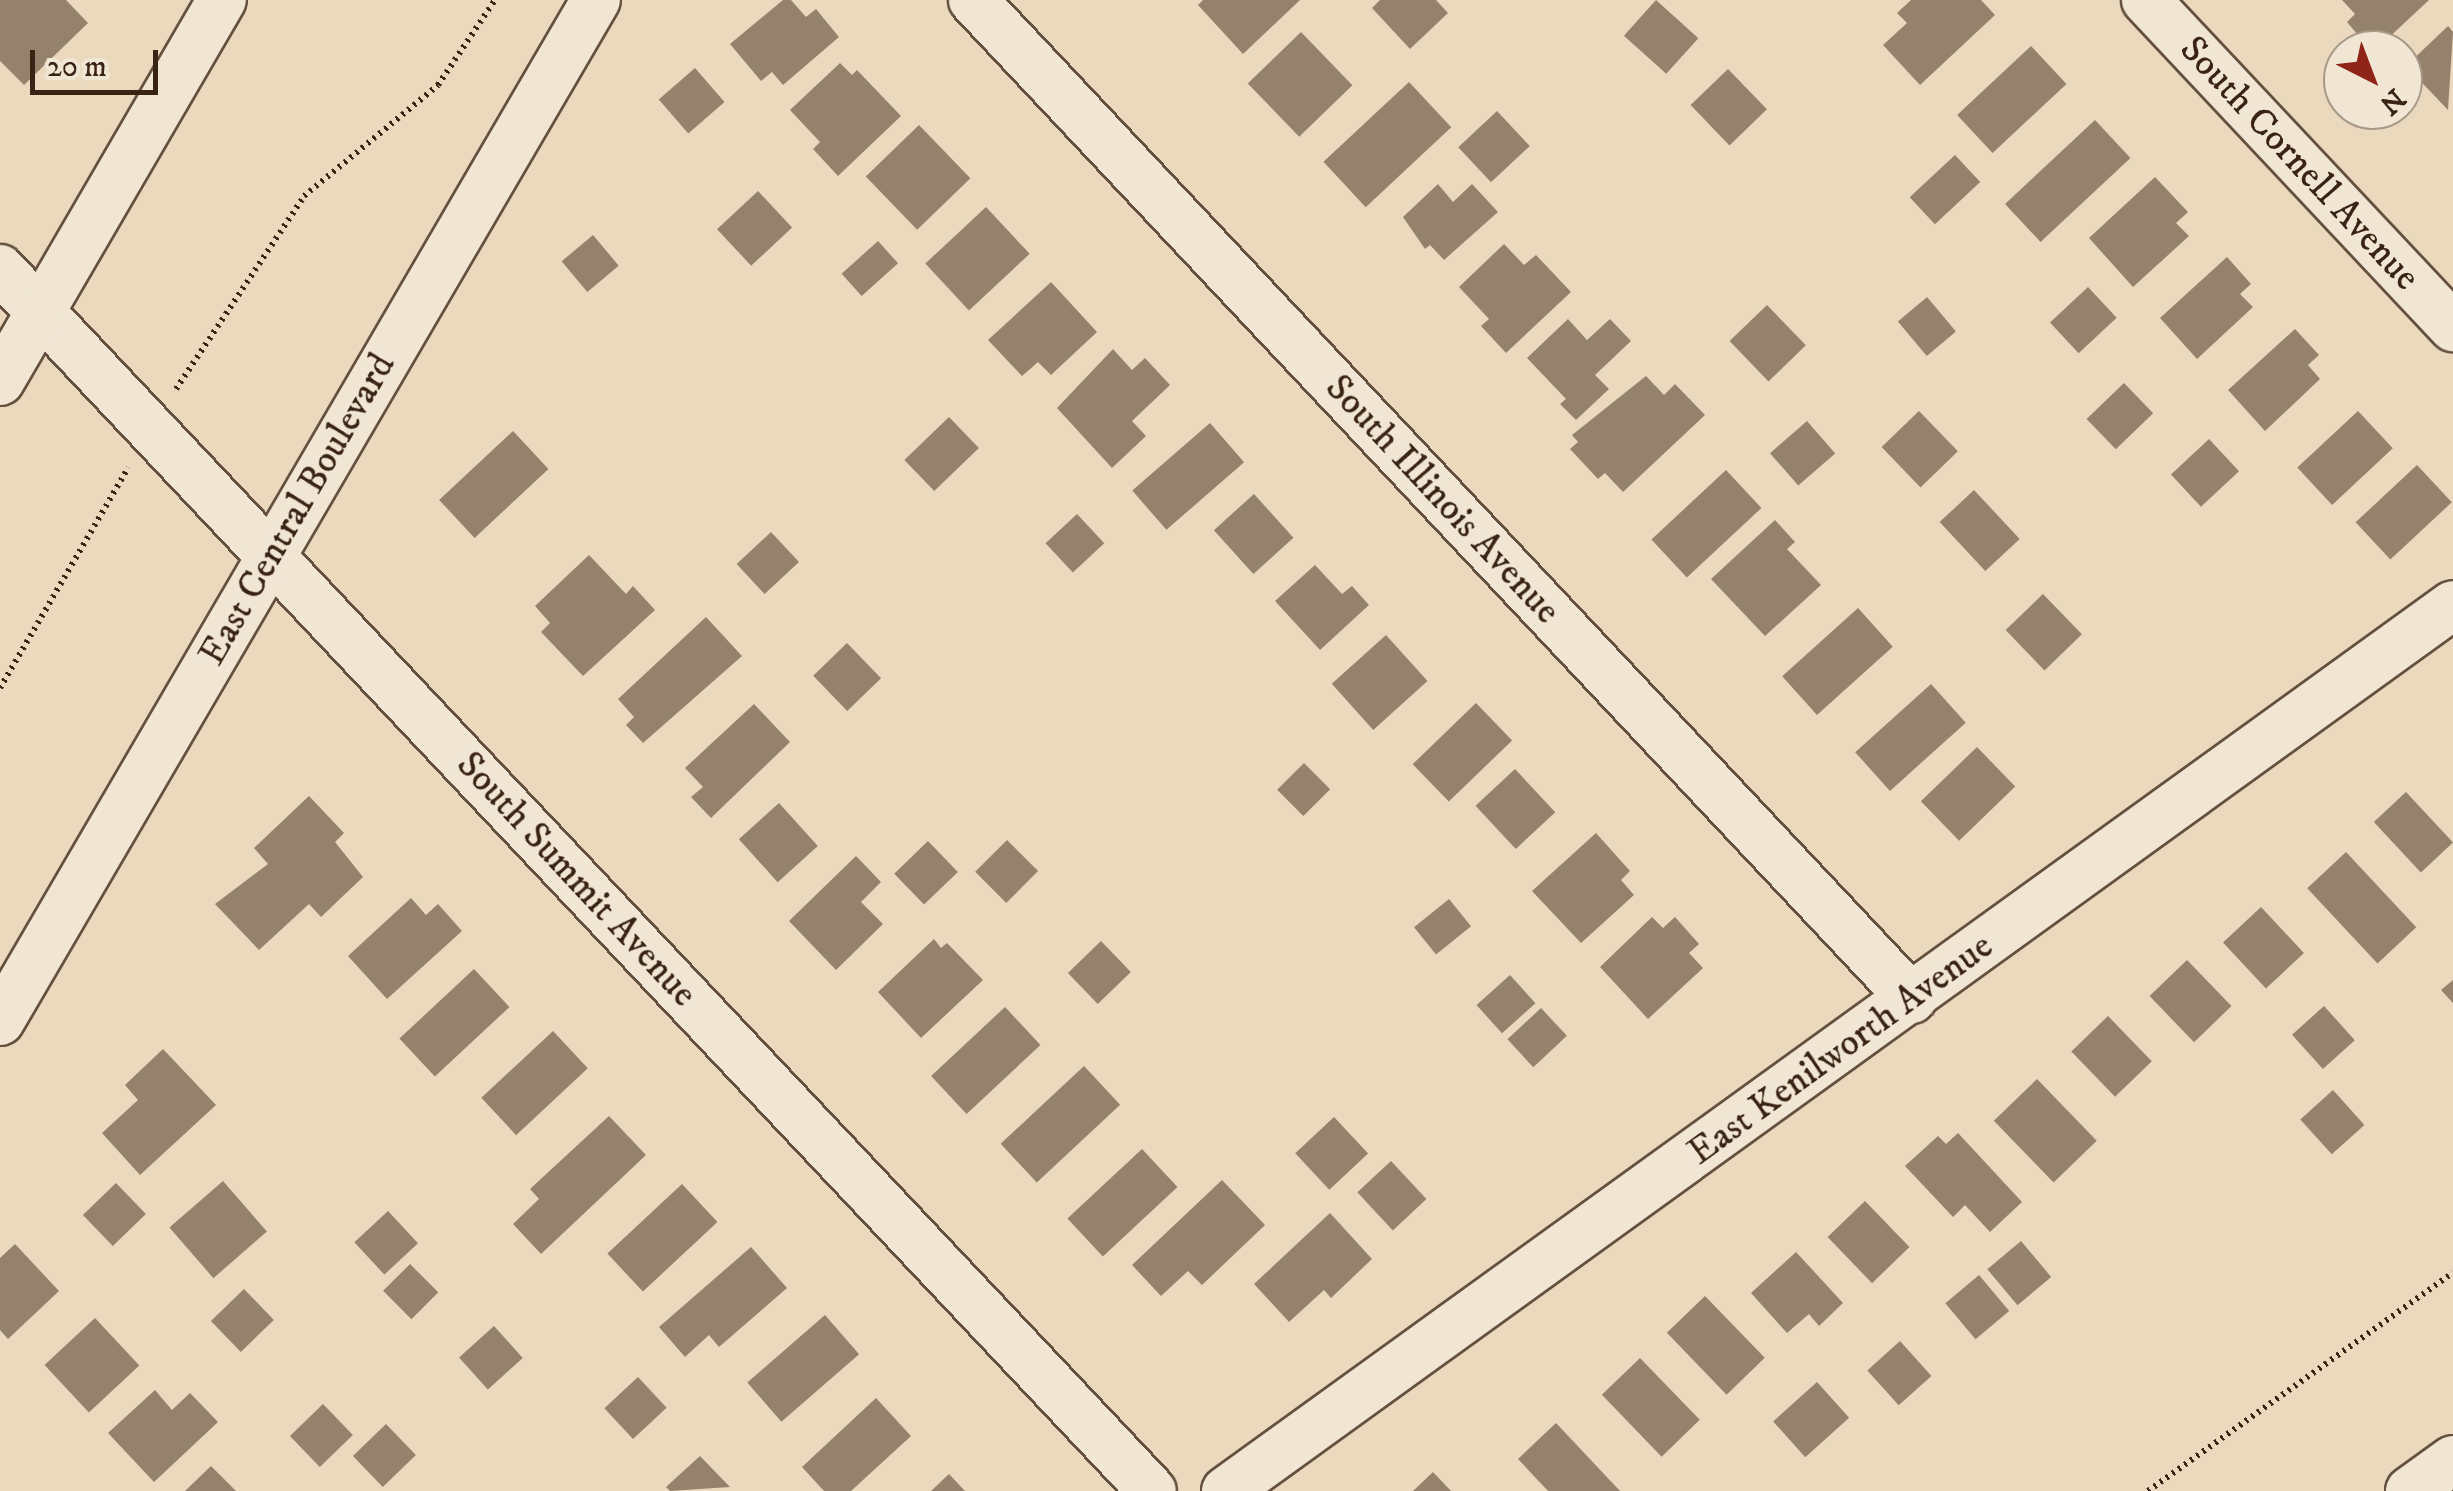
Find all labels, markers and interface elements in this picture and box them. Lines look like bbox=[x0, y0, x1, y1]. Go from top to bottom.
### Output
street label: South Cornell Avenue bbox=[2170, 28, 2428, 300]
scale bar bbox=[35, 30, 162, 92]
north arrow bbox=[2323, 30, 2423, 130]
text: 20 m bbox=[47, 49, 107, 86]
text: N bbox=[2372, 80, 2412, 122]
street label: East Central Boulevard bbox=[190, 346, 406, 674]
street label: South Illinois Avenue bbox=[1315, 366, 1569, 634]
street label: South Summit Avenue bbox=[446, 743, 706, 1017]
street label: East Kenilworth Avenue bbox=[1680, 924, 2002, 1176]

